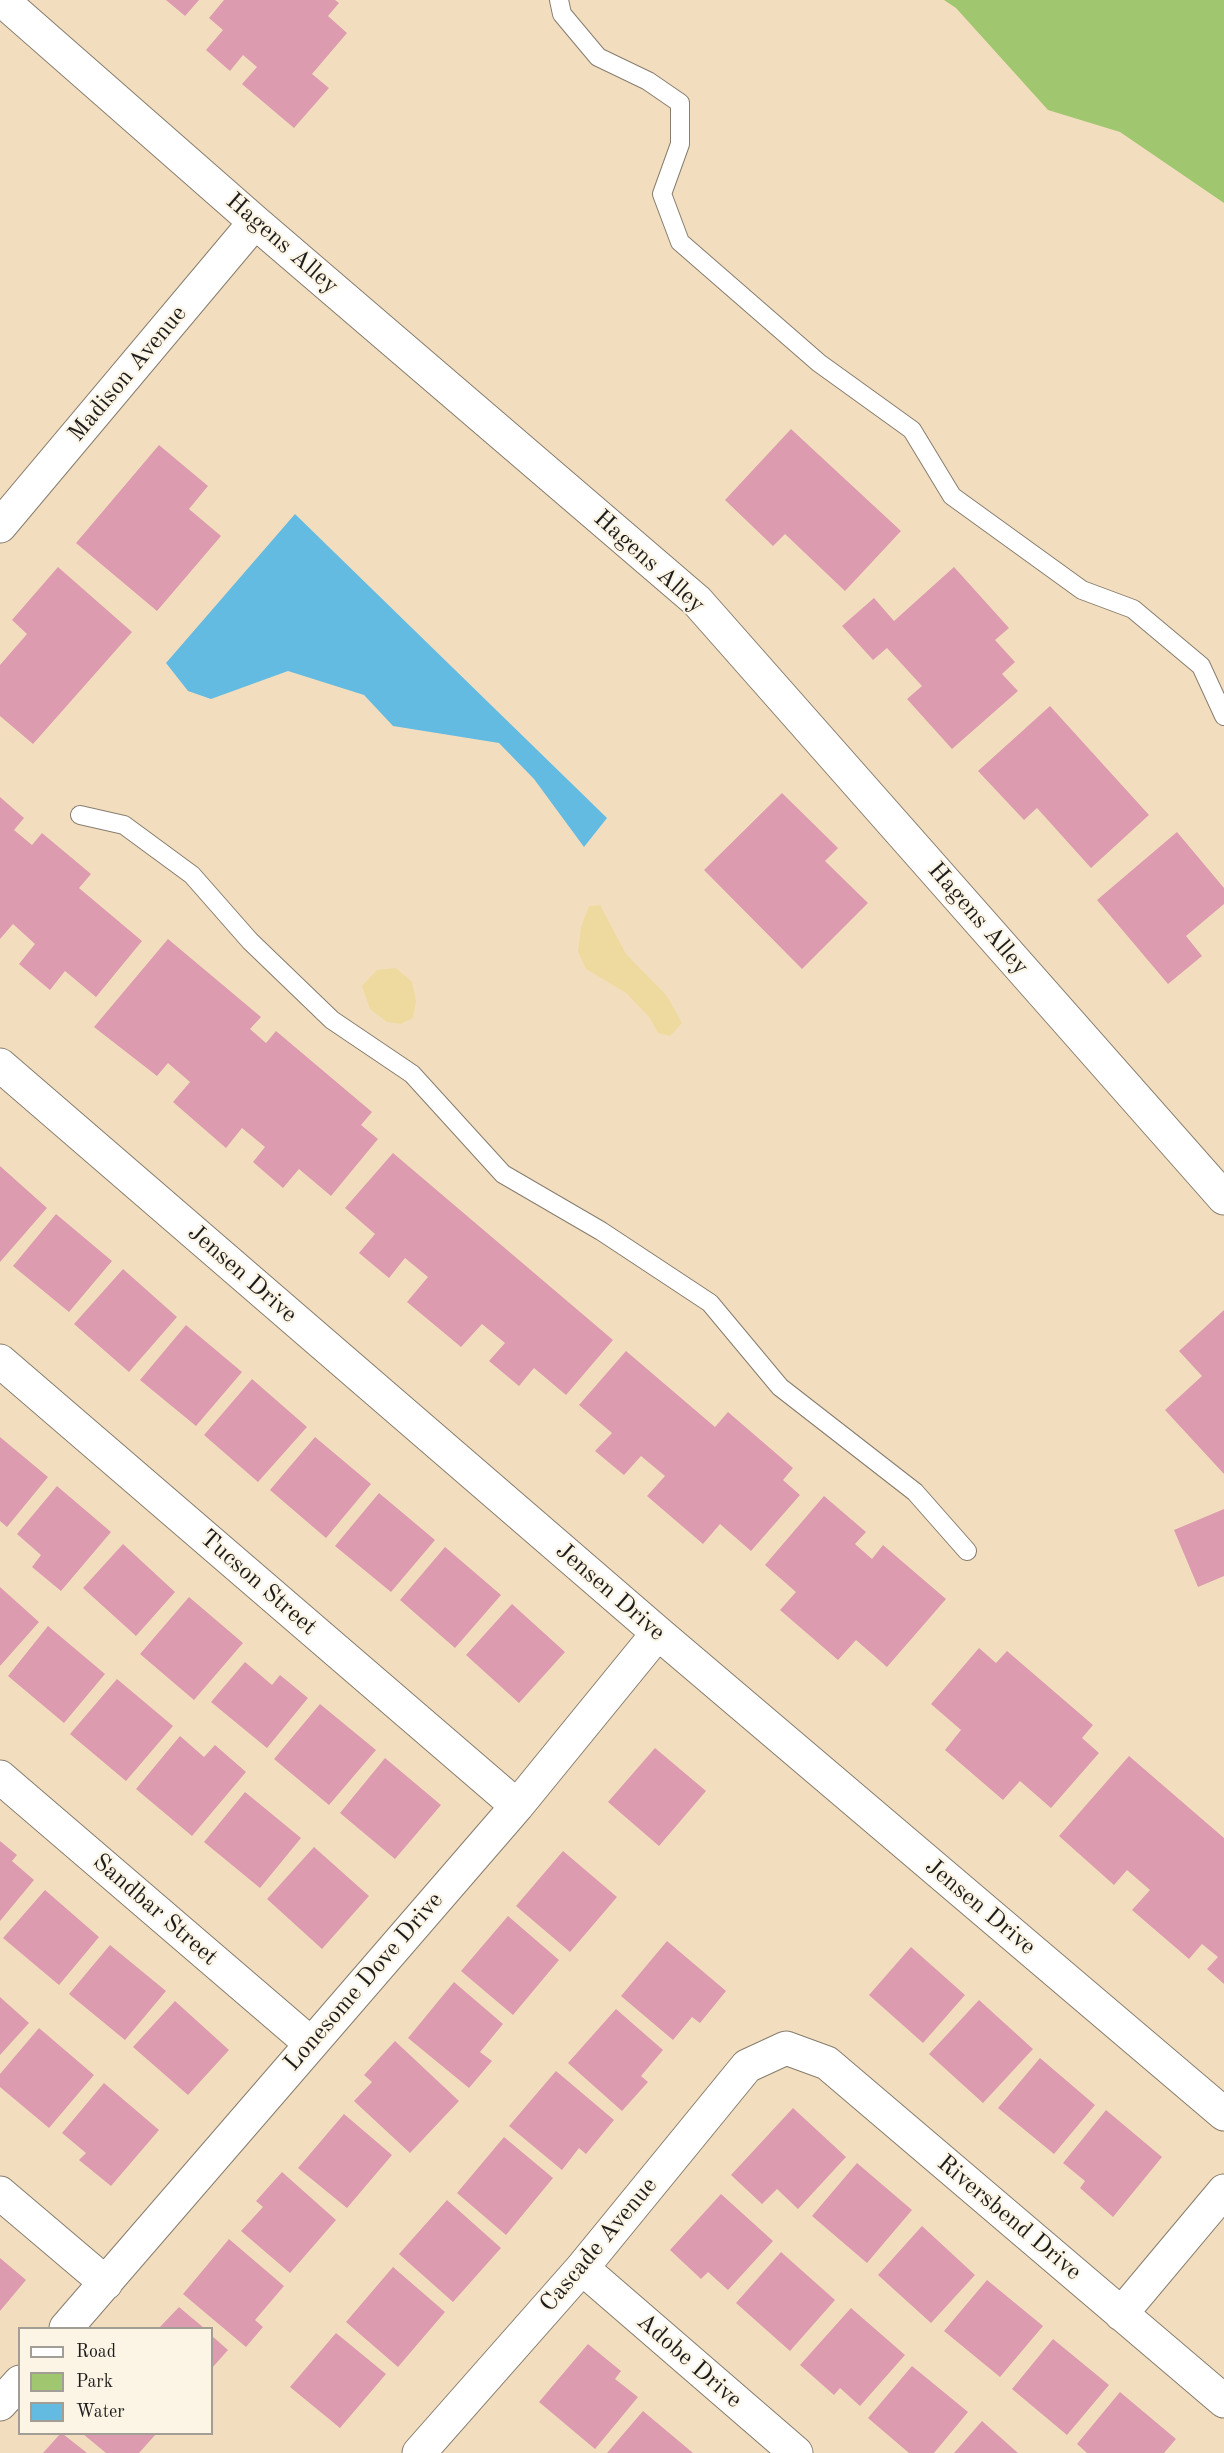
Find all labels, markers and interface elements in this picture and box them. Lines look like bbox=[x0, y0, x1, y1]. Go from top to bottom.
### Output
street label: Hagens Alley bbox=[220, 187, 344, 301]
street label: Madison Avenue bbox=[63, 300, 193, 448]
street label: Hagens Alley bbox=[587, 504, 711, 620]
street label: Hagens Alley bbox=[921, 857, 1035, 981]
street label: Jensen Drive bbox=[181, 1219, 303, 1329]
street label: Tucson Street bbox=[193, 1524, 323, 1642]
street label: Jensen Drive bbox=[549, 1537, 671, 1647]
street label: Sandbar Street bbox=[86, 1848, 224, 1972]
street label: Jensen Drive bbox=[919, 1852, 1041, 1962]
street label: Lonesome Dove Drive bbox=[278, 1887, 450, 2077]
street label: Riversbend Drive bbox=[931, 2149, 1087, 2287]
street label: Cascade Avenue bbox=[534, 2172, 664, 2318]
street label: Adobe Drive bbox=[630, 2307, 748, 2415]
legend bbox=[18, 2327, 213, 2435]
text: Road bbox=[76, 2343, 116, 2361]
text: Park bbox=[76, 2373, 113, 2391]
text: Water bbox=[76, 2403, 125, 2421]

